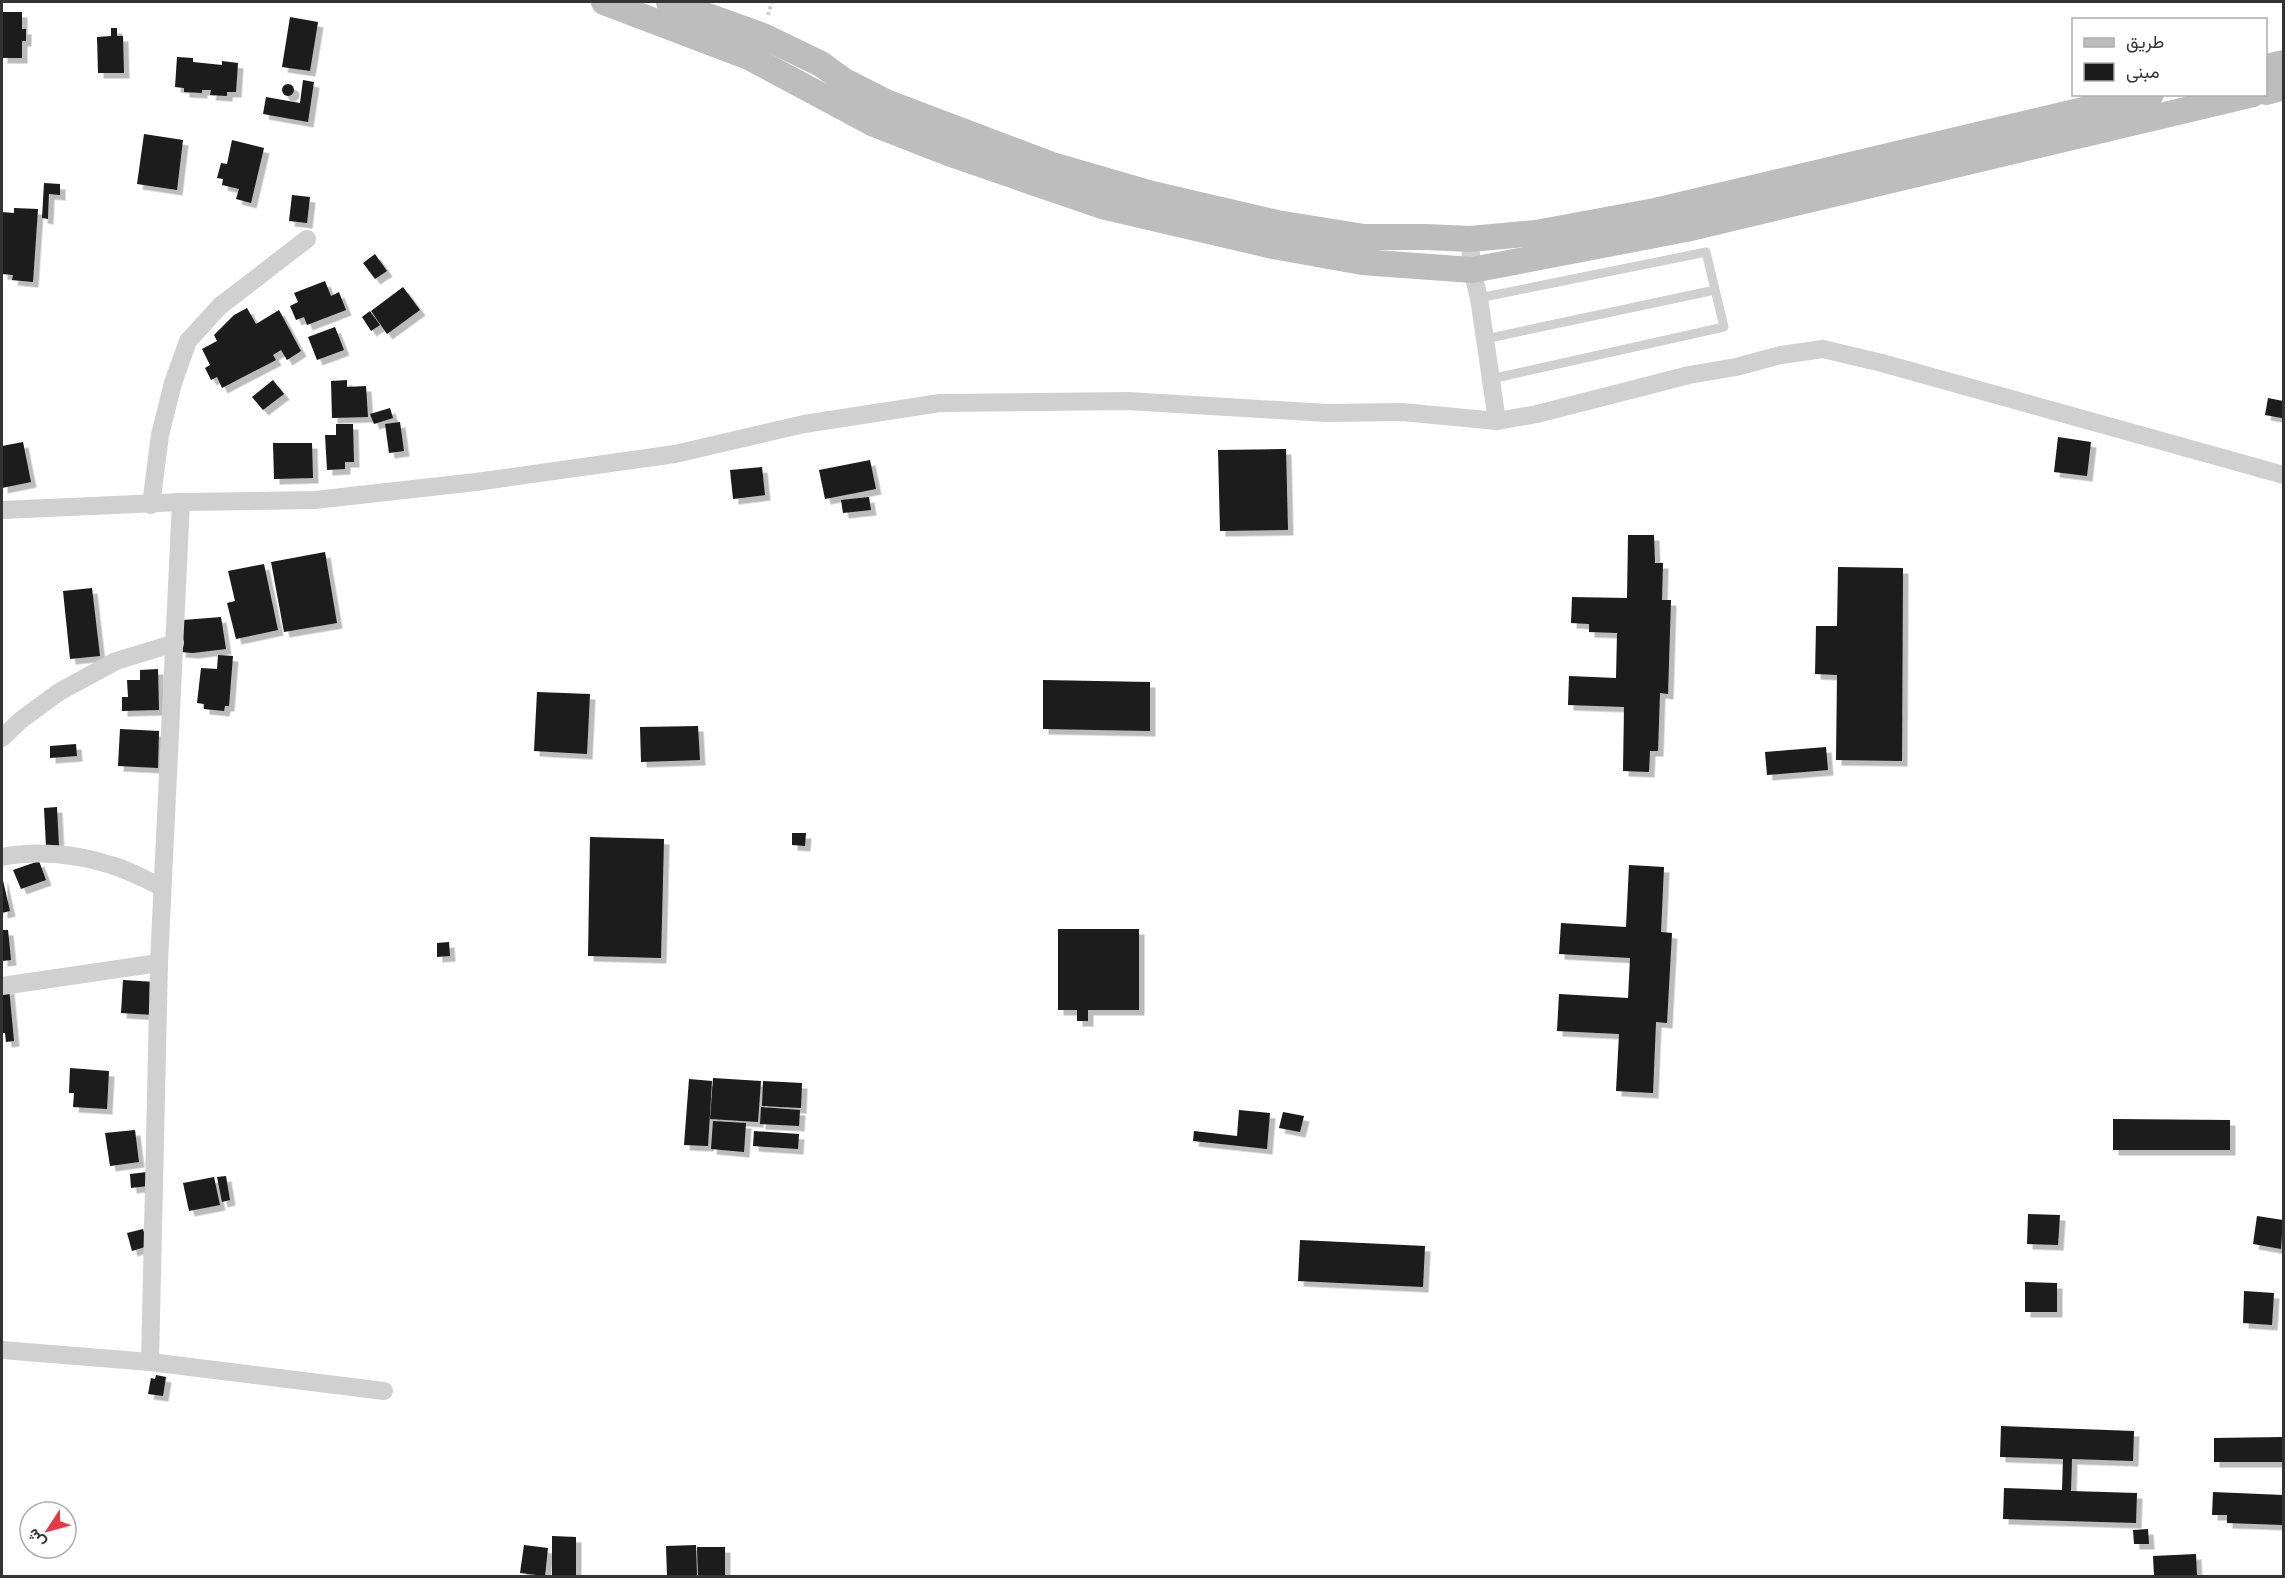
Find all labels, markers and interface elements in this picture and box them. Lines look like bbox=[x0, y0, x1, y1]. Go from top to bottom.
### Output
legend bbox=[2072, 18, 2267, 96]
text: طريق bbox=[2126, 31, 2164, 53]
text: مبنى bbox=[2126, 61, 2160, 83]
north arrow bbox=[18, 1500, 78, 1560]
text: ش bbox=[23, 1525, 50, 1552]

